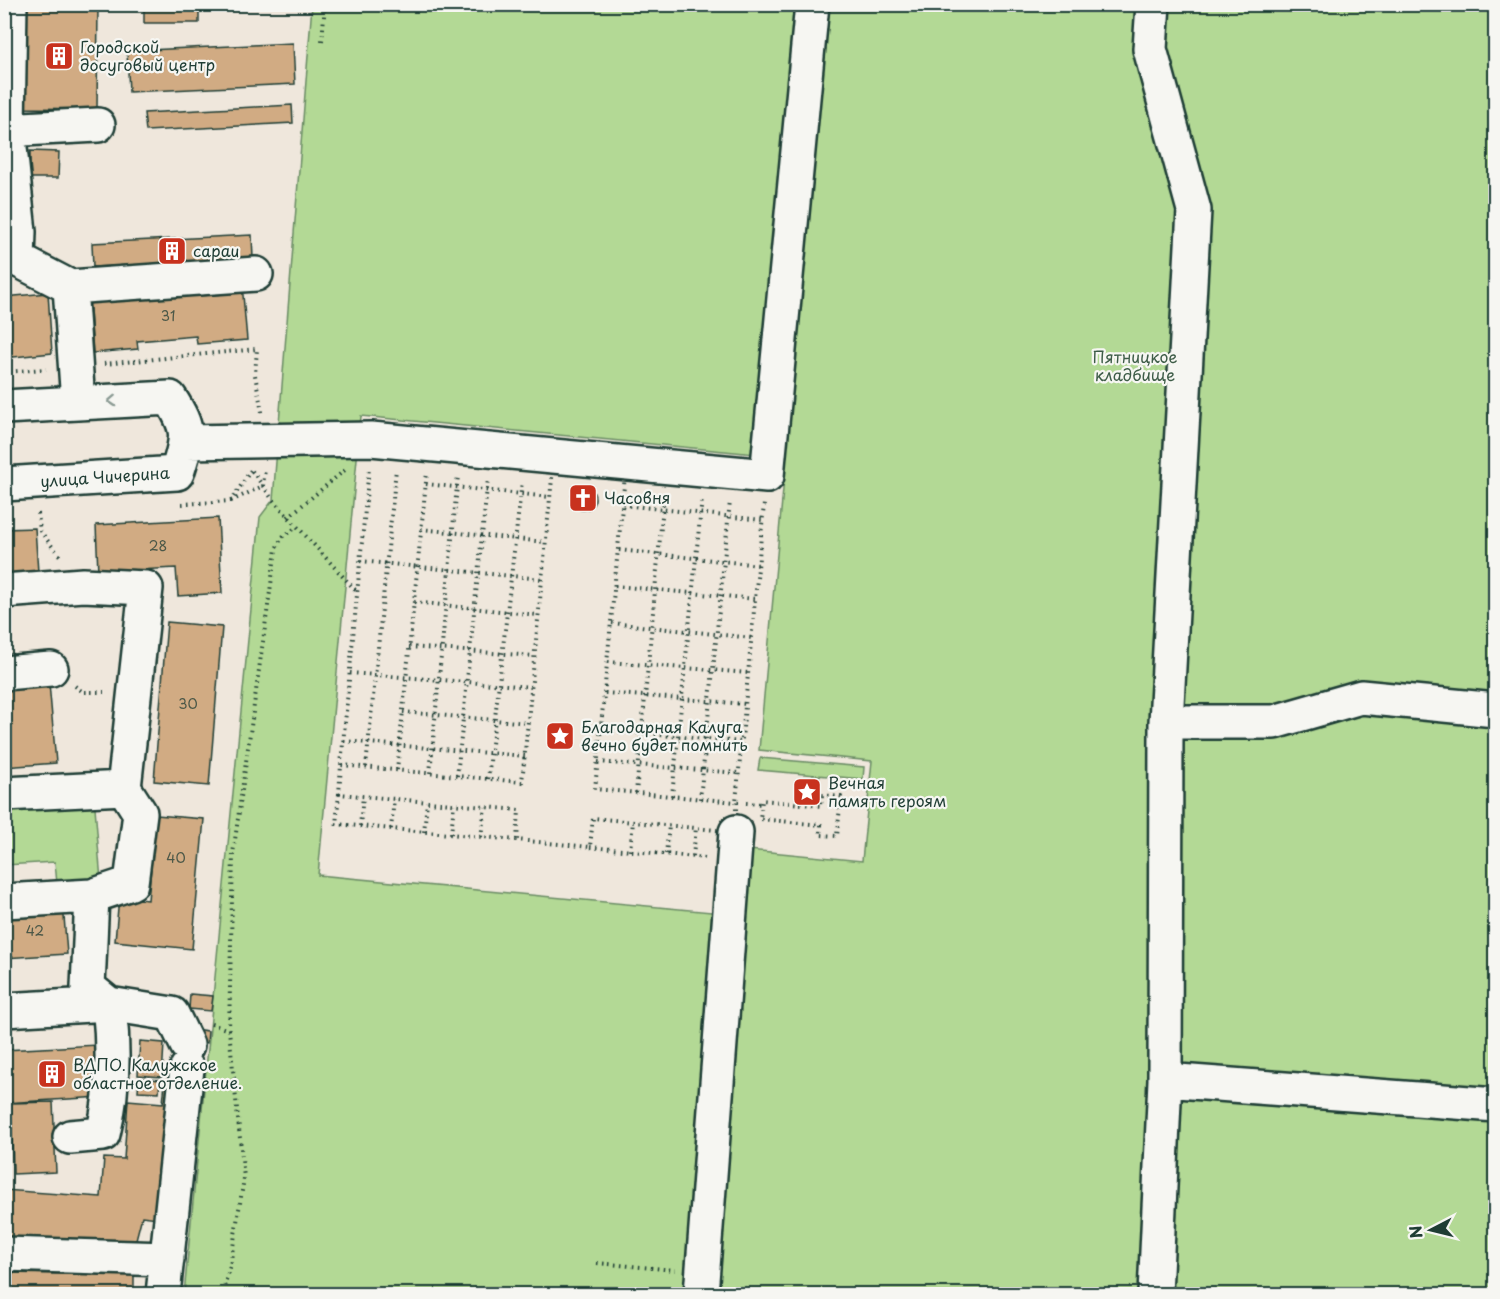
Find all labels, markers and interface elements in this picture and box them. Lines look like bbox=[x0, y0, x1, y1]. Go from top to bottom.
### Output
place label: Городской досуговый центр bbox=[80, 34, 215, 76]
building icon: Городской досуговый центр bbox=[43, 40, 75, 72]
building icon: сараи bbox=[156, 235, 188, 267]
place label: сараи bbox=[193, 238, 239, 262]
house number: 31 bbox=[161, 305, 175, 326]
park label: Пятницкое кладбище bbox=[1093, 344, 1177, 386]
one-way arrow bbox=[107, 394, 116, 407]
street label: улица Чичерина bbox=[39, 460, 170, 492]
church icon: Часовня bbox=[567, 482, 599, 514]
place label: Часовня bbox=[604, 485, 671, 509]
house number: 28 bbox=[149, 535, 167, 556]
house number: 30 bbox=[178, 693, 198, 714]
place label: Благодарная Калуга вечно будет помнить bbox=[581, 714, 748, 756]
place icon: Благодарная Калуга вечно будет помнить bbox=[544, 720, 576, 752]
place label: Вечная память героям bbox=[828, 770, 946, 812]
place icon: Вечная память героям bbox=[791, 776, 823, 808]
house number: 40 bbox=[166, 847, 186, 868]
house number: 42 bbox=[26, 920, 44, 941]
place label: ВДПО. Калужское областное отделение. bbox=[73, 1052, 242, 1094]
building icon: ВДПО. Калужское областное отделение. bbox=[36, 1058, 68, 1090]
north arrow bbox=[1401, 1200, 1461, 1260]
text: N bbox=[1402, 1224, 1428, 1240]

